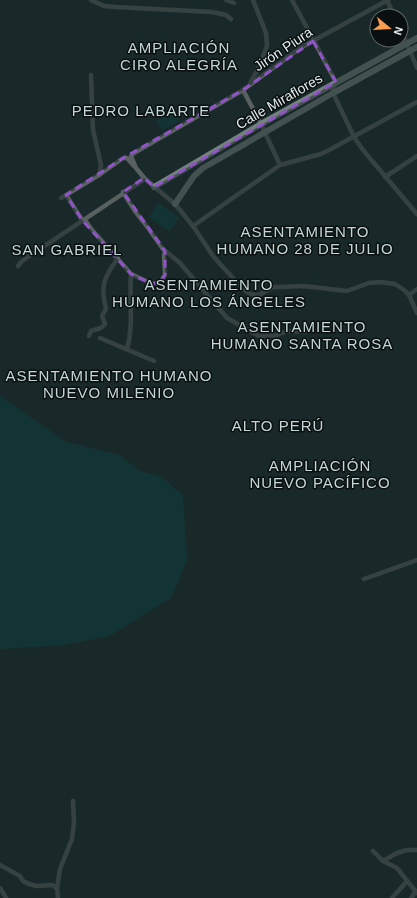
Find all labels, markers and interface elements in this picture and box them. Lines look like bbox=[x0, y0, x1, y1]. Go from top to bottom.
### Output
north arrow bbox=[369, 8, 409, 48]
street label: Jirón Piura bbox=[251, 24, 315, 74]
text: N bbox=[392, 25, 405, 37]
district label: AMPLIACIÓN CIRO ALEGRÍA bbox=[120, 39, 238, 73]
street label: Calle Miraflores bbox=[233, 70, 325, 132]
district label: PEDRO LABARTE bbox=[72, 102, 210, 119]
district label: ASENTAMIENTO HUMANO 28 DE JULIO bbox=[216, 223, 394, 257]
district label: SAN GABRIEL bbox=[11, 241, 123, 258]
district label: ASENTAMIENTO HUMANO LOS ÁNGELES bbox=[112, 276, 306, 310]
district label: ASENTAMIENTO HUMANO SANTA ROSA bbox=[211, 318, 393, 352]
district label: ASENTAMIENTO HUMANO NUEVO MILENIO bbox=[6, 367, 212, 401]
district label: ALTO PERÚ bbox=[232, 417, 324, 434]
district label: AMPLIACIÓN NUEVO PACÍFICO bbox=[249, 457, 391, 491]

